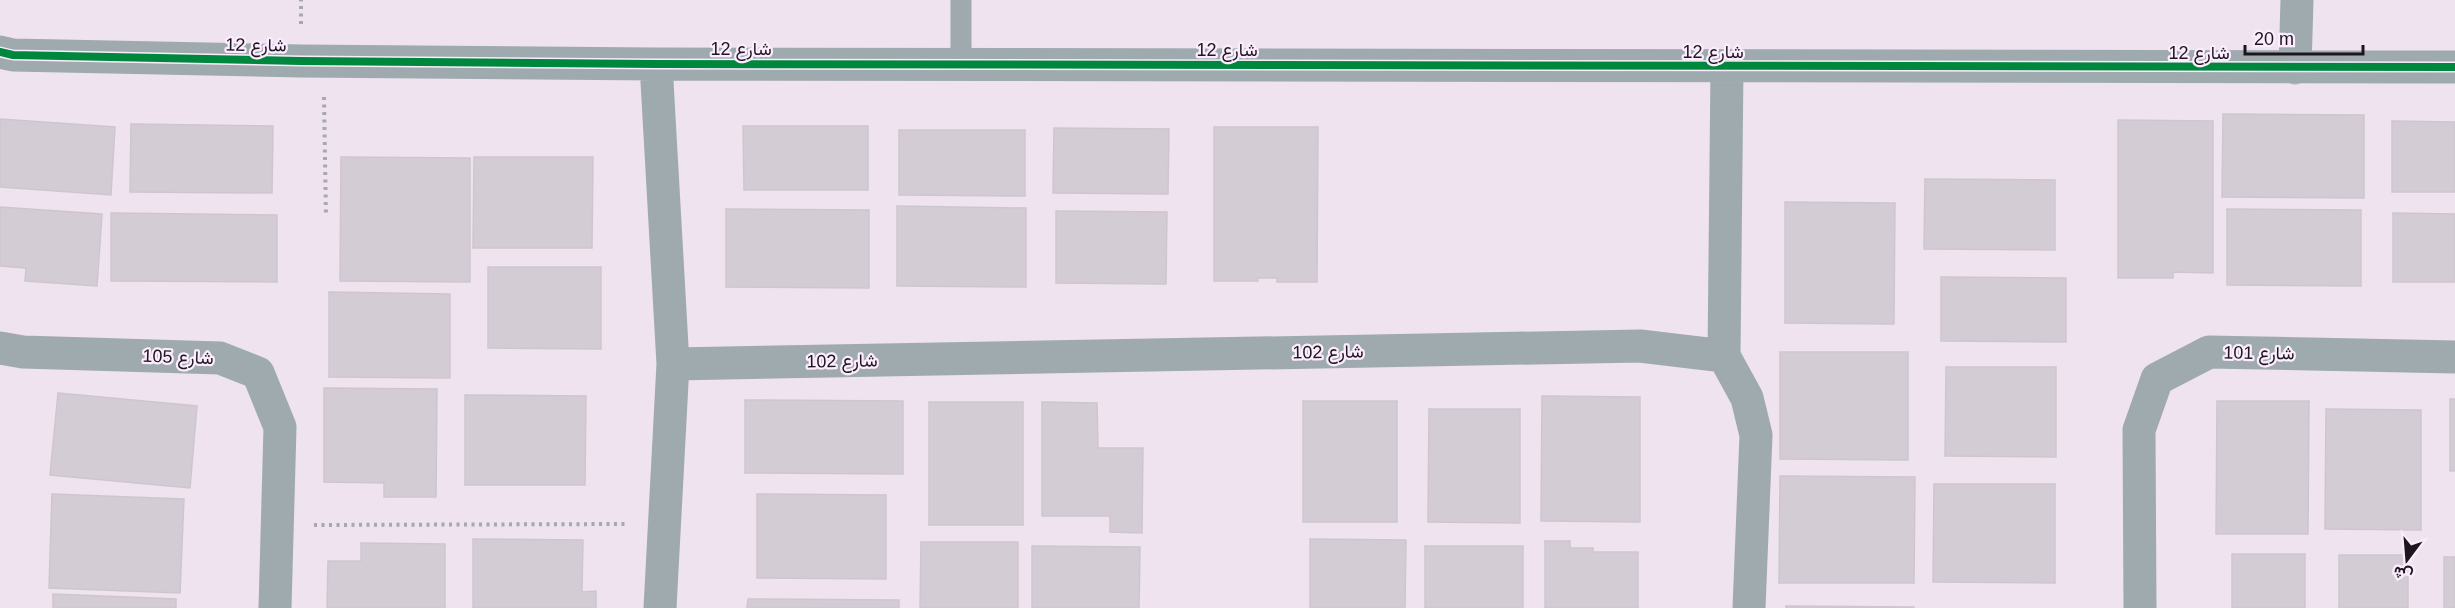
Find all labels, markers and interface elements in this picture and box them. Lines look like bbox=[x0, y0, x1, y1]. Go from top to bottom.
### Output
scale bar bbox=[2245, 18, 2364, 56]
text: 20 m bbox=[2254, 29, 2294, 49]
street label: شارع 12 bbox=[225, 34, 287, 58]
street label: شارع 12 bbox=[710, 39, 772, 61]
street label: شارع 12 bbox=[1196, 40, 1258, 62]
street label: شارع 12 bbox=[1682, 42, 1744, 64]
street label: شارع 12 bbox=[2168, 43, 2230, 65]
street label: شارع 102 bbox=[1292, 341, 1364, 365]
street label: شارع 101 bbox=[2223, 342, 2295, 366]
street label: شارع 105 bbox=[142, 346, 214, 370]
street label: شارع 102 bbox=[806, 350, 878, 374]
north arrow bbox=[2377, 530, 2437, 590]
text: ش bbox=[2391, 562, 2415, 585]

